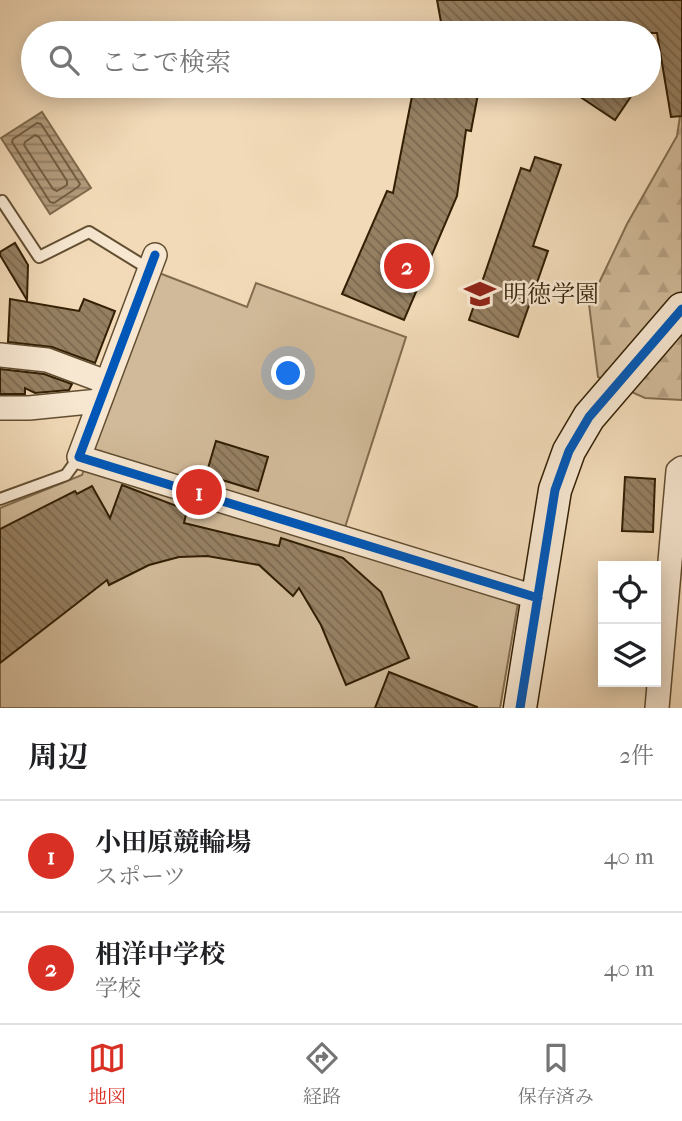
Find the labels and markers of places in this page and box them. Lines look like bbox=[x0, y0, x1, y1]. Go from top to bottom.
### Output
pin: 2 bbox=[384, 240, 430, 292]
school or university icon: 明徳学園 bbox=[463, 277, 497, 311]
place label: 明徳学園 bbox=[503, 280, 599, 308]
pin: 1 bbox=[176, 466, 222, 518]

